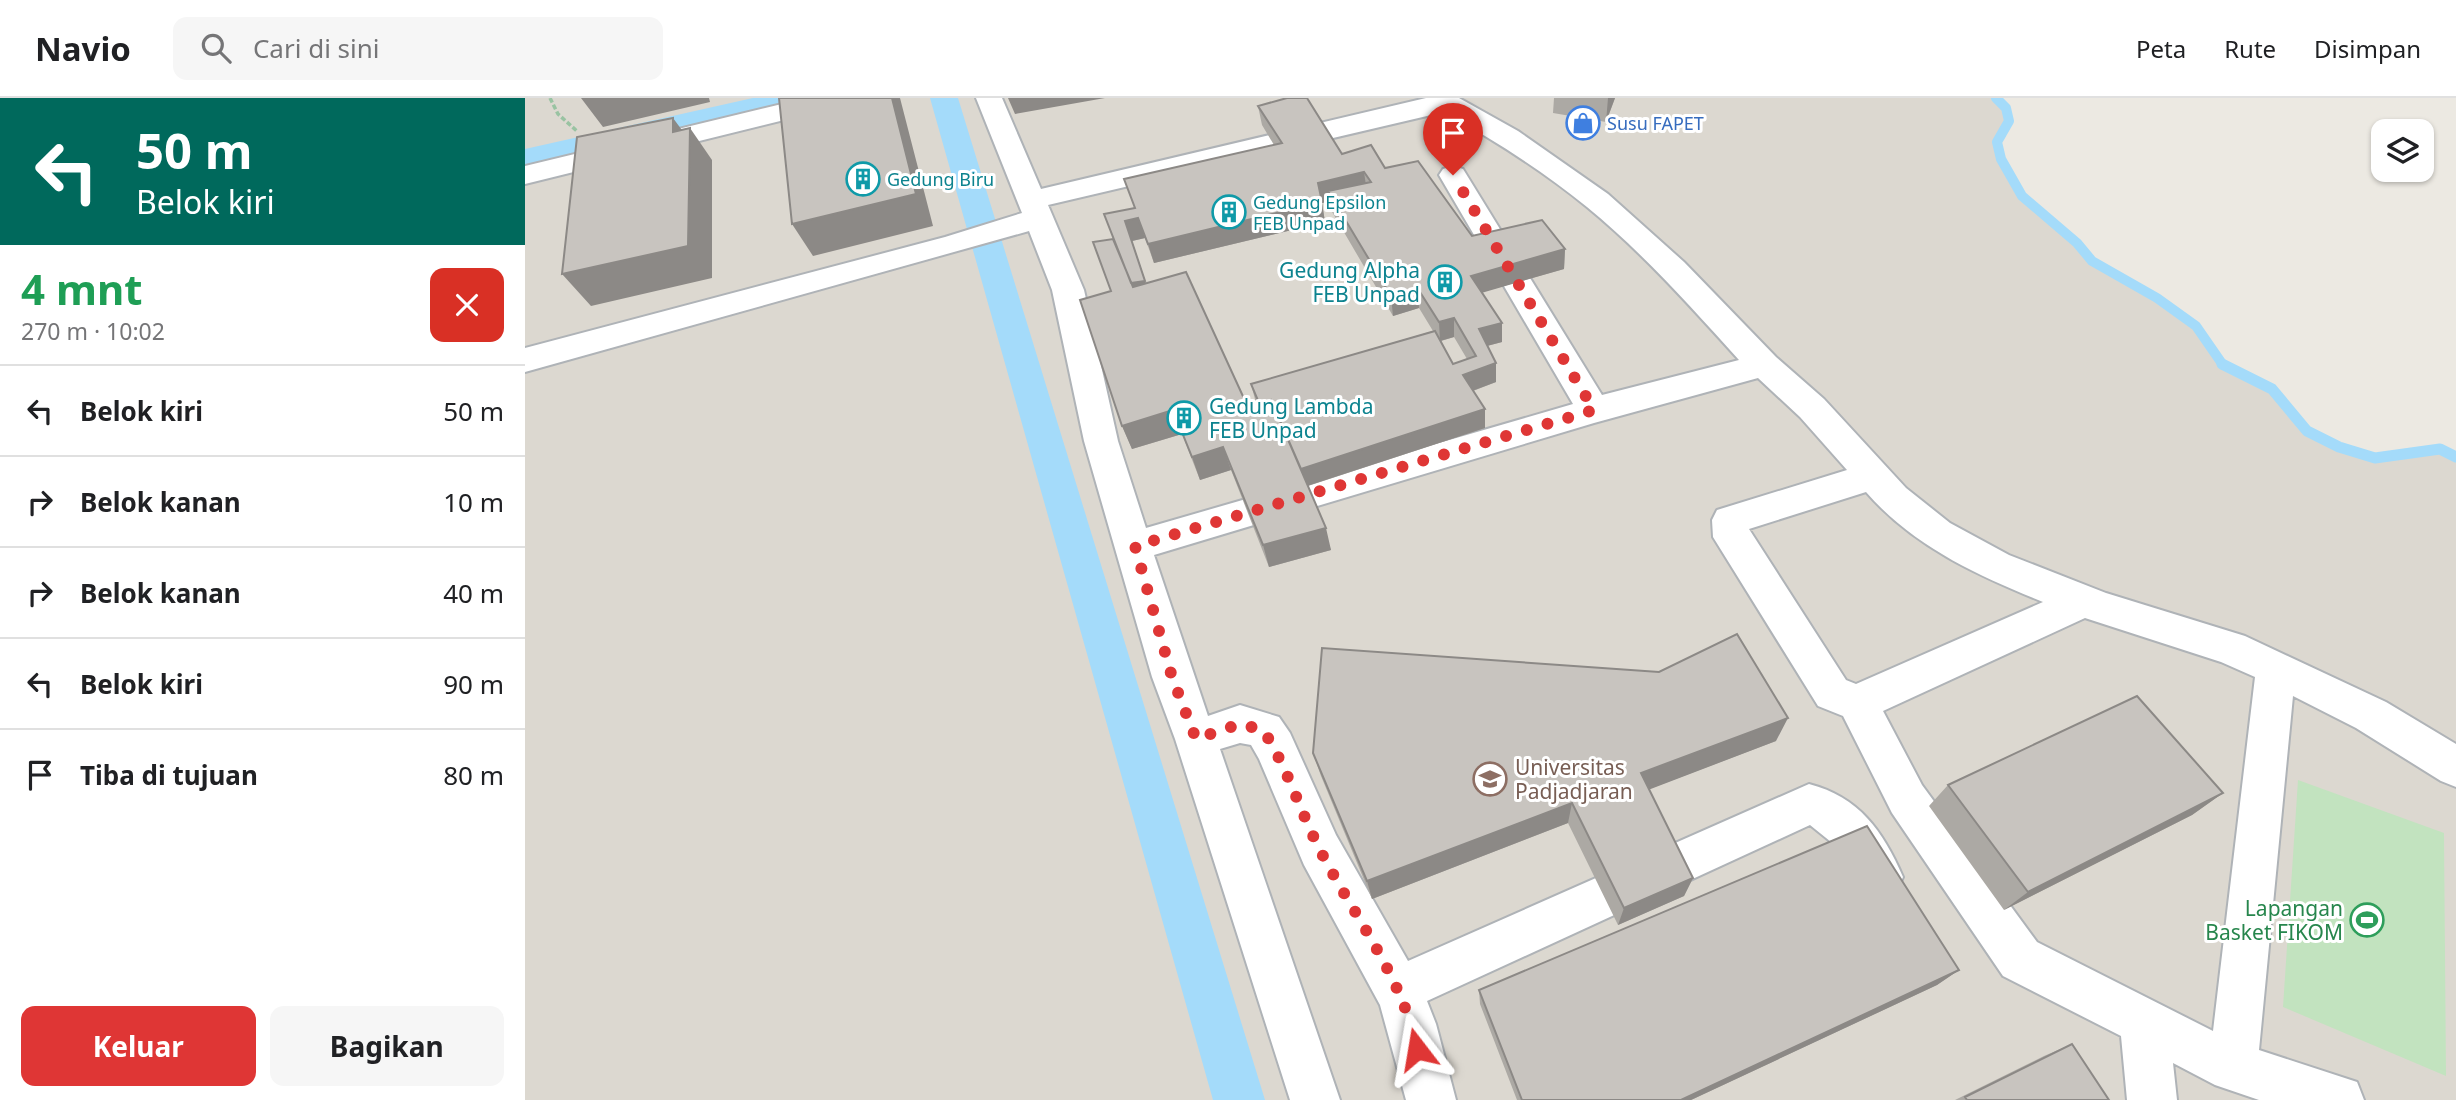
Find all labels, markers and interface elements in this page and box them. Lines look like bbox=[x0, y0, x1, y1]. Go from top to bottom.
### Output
search box bbox=[173, 17, 663, 80]
text: Navio bbox=[35, 26, 131, 71]
icon: search bbox=[197, 29, 235, 67]
text: Cari di sini bbox=[253, 30, 380, 66]
text: Peta bbox=[2136, 32, 2186, 65]
text: Rute bbox=[2224, 32, 2276, 65]
text: Disimpan bbox=[2314, 32, 2421, 65]
pin bbox=[1423, 103, 1483, 175]
shop icon: Susu FAPET bbox=[1564, 104, 1602, 142]
place label: Susu FAPET bbox=[1607, 111, 1704, 135]
icon: arrive bbox=[1434, 114, 1472, 152]
text: 50 m bbox=[136, 117, 253, 183]
map controls bbox=[2371, 119, 2434, 182]
button: layers bbox=[2371, 119, 2434, 182]
icon: left bbox=[21, 126, 112, 217]
building icon: Gedung Biru bbox=[844, 160, 882, 198]
place label: Gedung Biru bbox=[887, 167, 994, 191]
text: Belok kiri bbox=[136, 180, 275, 223]
place label: Gedung Epsilon FEB Unpad bbox=[1253, 190, 1386, 235]
building icon: Gedung Epsilon FEB Unpad bbox=[1210, 193, 1248, 231]
place label: Gedung Alpha FEB Unpad bbox=[1279, 256, 1420, 308]
text: 4 mnt bbox=[21, 260, 142, 317]
building icon: Gedung Alpha FEB Unpad bbox=[1426, 263, 1464, 301]
button: close bbox=[430, 268, 504, 342]
text: 270 m · 10:02 bbox=[21, 315, 165, 347]
icon: left bbox=[21, 392, 59, 430]
place label: Gedung Lambda FEB Unpad bbox=[1209, 392, 1373, 444]
text: Belok kiri bbox=[80, 393, 203, 429]
text: 50 m bbox=[443, 393, 504, 429]
building icon: Gedung Lambda FEB Unpad bbox=[1165, 399, 1203, 437]
icon: right bbox=[21, 483, 59, 521]
text: Belok kanan bbox=[80, 484, 241, 520]
text: 10 m bbox=[443, 484, 504, 520]
icon: right bbox=[21, 574, 59, 612]
text: Belok kanan bbox=[80, 575, 241, 611]
text: 40 m bbox=[443, 575, 504, 611]
icon: left bbox=[21, 665, 59, 703]
text: Belok kiri bbox=[80, 666, 203, 702]
text: 90 m bbox=[443, 666, 504, 702]
place label: Universitas Padjadjaran bbox=[1515, 753, 1633, 805]
icon: arrive bbox=[21, 756, 59, 794]
text: Tiba di tujuan bbox=[80, 757, 258, 793]
text: 80 m bbox=[443, 757, 504, 793]
school or university icon: Universitas Padjadjaran bbox=[1471, 760, 1509, 798]
place label: Lapangan Basket FIKOM bbox=[2205, 894, 2343, 946]
sports icon: Lapangan Basket FIKOM bbox=[2348, 901, 2386, 939]
button: Keluar bbox=[21, 1006, 256, 1086]
button: Bagikan bbox=[270, 1006, 504, 1086]
position arrow bbox=[1380, 1012, 1454, 1086]

